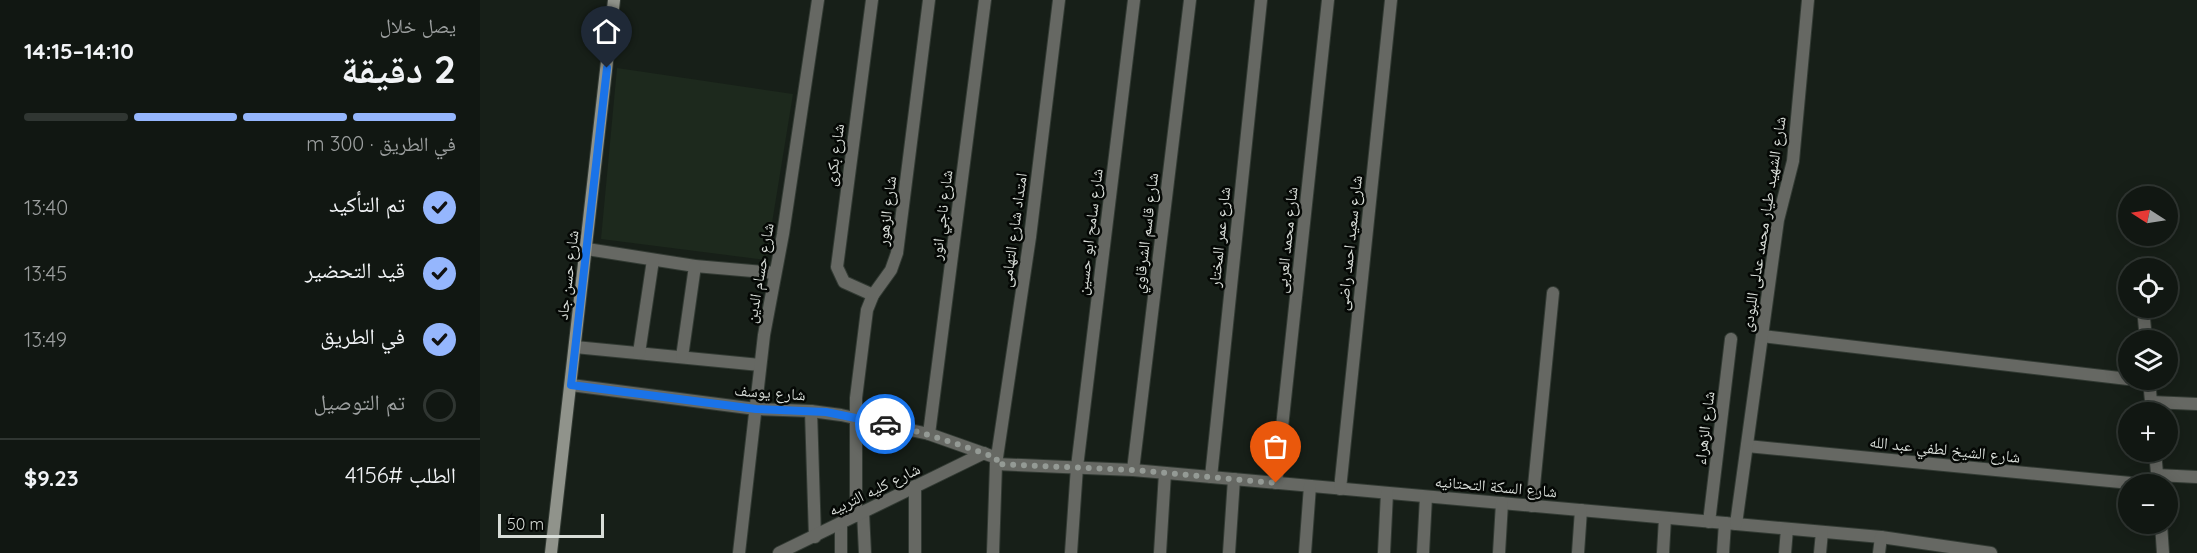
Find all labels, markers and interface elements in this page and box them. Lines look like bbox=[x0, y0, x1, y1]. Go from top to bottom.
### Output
pin bbox=[581, 6, 632, 68]
text: يصل خلال bbox=[379, 13, 456, 38]
icon: home bbox=[590, 15, 623, 48]
text: 14:10–14:15 bbox=[24, 37, 134, 65]
text: 2 دقيقة bbox=[341, 44, 456, 93]
street label: شارع الشهيد طيار محمد عدلى اللبودى bbox=[1736, 115, 1791, 333]
street label: شارع بكرى bbox=[820, 122, 849, 188]
text: في الطريق · 300 m bbox=[306, 131, 456, 156]
street label: شارع سامح ابو حسين bbox=[1071, 167, 1108, 297]
street label: شارع ناجي انور bbox=[925, 169, 959, 263]
street label: امتداد شارع التهامى bbox=[995, 171, 1032, 289]
street label: شارع قاسم الشرقاوي bbox=[1128, 172, 1165, 295]
street label: شارع سعيد احمد راضى bbox=[1332, 174, 1367, 312]
street label: شارع الزهور bbox=[872, 175, 901, 248]
street label: شارع عمر المختار bbox=[1204, 186, 1235, 289]
street label: شارع محمد العربى bbox=[1270, 186, 1303, 294]
north arrow bbox=[2118, 186, 2178, 246]
map controls bbox=[2118, 186, 2178, 534]
text: تم التأكيد bbox=[329, 190, 405, 218]
icon: check bbox=[423, 191, 456, 224]
text: 13:40 bbox=[24, 195, 68, 220]
street label: شارع حسام الدين bbox=[740, 221, 779, 325]
street label: شارع حسن جاد bbox=[552, 229, 583, 321]
text: قيد التحضير bbox=[305, 256, 405, 284]
icon: check bbox=[423, 257, 456, 290]
button: locate bbox=[2118, 258, 2178, 318]
text: 13:45 bbox=[24, 261, 67, 286]
text: في الطريق bbox=[320, 322, 405, 350]
icon: check bbox=[423, 323, 456, 356]
text: 13:49 bbox=[24, 327, 67, 352]
button: layers bbox=[2118, 330, 2178, 390]
street label: شارع يوسف bbox=[734, 380, 806, 405]
text: تم التوصيل bbox=[314, 388, 405, 416]
street label: شارع الزهراء bbox=[1690, 390, 1719, 466]
courier bbox=[855, 394, 915, 454]
button: + bbox=[2118, 402, 2178, 462]
icon: car bbox=[869, 408, 902, 441]
pin bbox=[1250, 421, 1301, 483]
icon: bag bbox=[1259, 430, 1292, 463]
street label: شارع الشيخ لطفي عبد الله bbox=[1868, 431, 2021, 470]
street label: شارع كليه التربيه bbox=[825, 458, 924, 521]
text: الطلب #4156 bbox=[345, 461, 456, 489]
text: $9.23 bbox=[24, 464, 79, 492]
street label: شارع السكة التحتانيه bbox=[1434, 471, 1558, 502]
button: − bbox=[2118, 474, 2178, 534]
scale bar bbox=[498, 511, 604, 538]
text: 50 m bbox=[507, 514, 544, 534]

